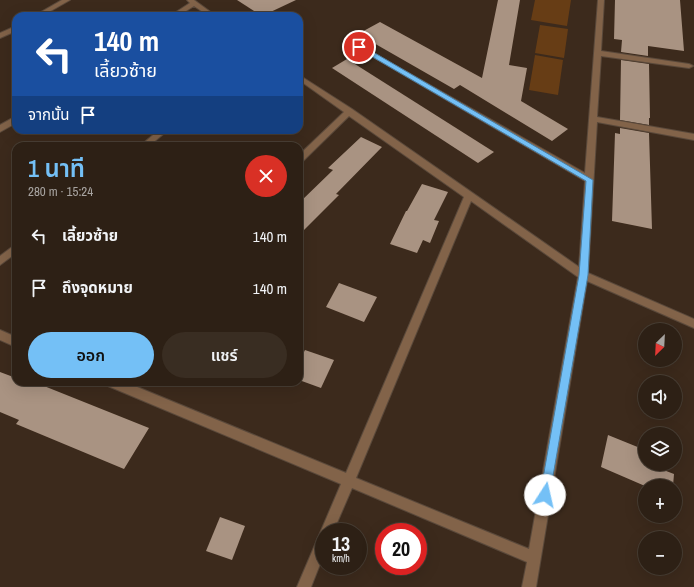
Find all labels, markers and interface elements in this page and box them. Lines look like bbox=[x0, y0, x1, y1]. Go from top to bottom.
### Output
text: 140 m bbox=[94, 22, 159, 60]
icon: left bbox=[28, 28, 80, 80]
pin bbox=[342, 30, 376, 64]
icon: arrive bbox=[348, 36, 370, 58]
text: เลี้ยวซ้าย bbox=[94, 58, 157, 83]
text: จากนั้น bbox=[28, 104, 69, 125]
icon: arrive bbox=[77, 104, 99, 126]
text: 1 นาที bbox=[28, 152, 85, 184]
button: close bbox=[245, 155, 287, 197]
text: 280 m · 15:24 bbox=[28, 183, 93, 200]
icon: left bbox=[28, 225, 50, 247]
text: เลี้ยวซ้าย bbox=[62, 225, 118, 246]
text: 140 m bbox=[253, 226, 287, 247]
icon: arrive bbox=[28, 277, 50, 299]
text: ถึงจุดหมาย bbox=[62, 277, 133, 298]
text: 140 m bbox=[253, 278, 287, 299]
north arrow bbox=[638, 323, 682, 367]
map controls bbox=[638, 323, 682, 575]
button: ออก bbox=[28, 332, 154, 378]
button: แชร์ bbox=[162, 332, 287, 378]
button: sound bbox=[638, 375, 682, 419]
button: layers bbox=[638, 427, 682, 471]
position arrow bbox=[524, 474, 566, 516]
button: + bbox=[638, 479, 682, 523]
speed limit sign: 20 bbox=[375, 523, 427, 575]
text: 13 bbox=[332, 530, 350, 557]
button: − bbox=[638, 531, 682, 575]
text: km/h bbox=[332, 552, 350, 565]

